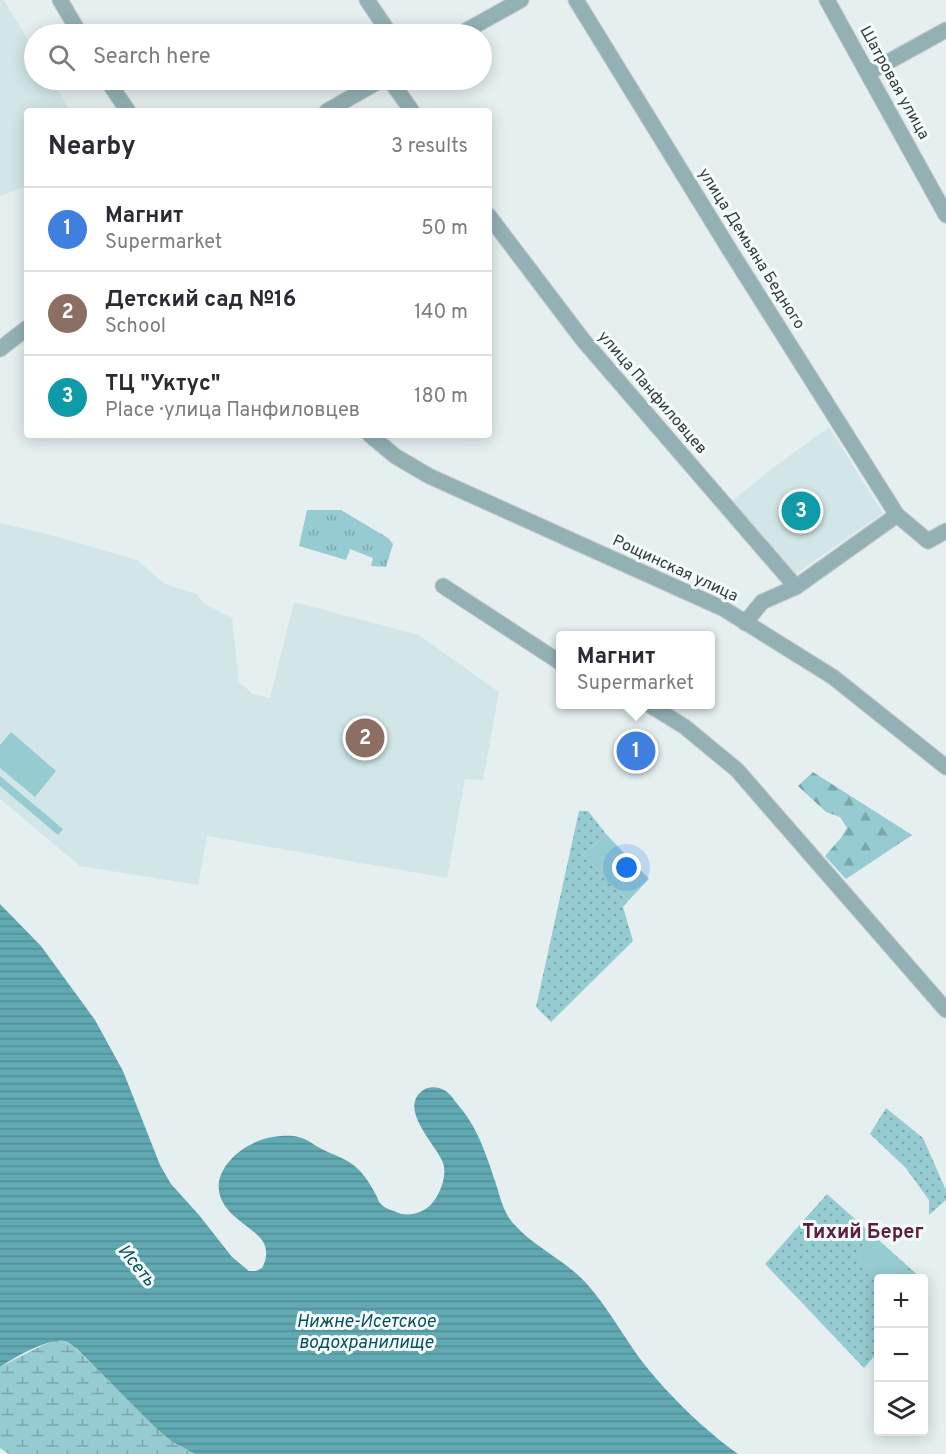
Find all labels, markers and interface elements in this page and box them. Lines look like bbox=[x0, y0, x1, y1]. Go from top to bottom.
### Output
street label: Шатровая улица bbox=[855, 23, 933, 143]
search box bbox=[24, 24, 492, 90]
icon: search bbox=[45, 41, 78, 74]
text: Search here bbox=[93, 44, 211, 71]
text: Nearby bbox=[48, 131, 136, 164]
text: 3 results bbox=[391, 134, 468, 160]
street label: улица Демьяна Бедного bbox=[693, 165, 809, 333]
text: Магнит bbox=[105, 203, 183, 230]
text: 1 bbox=[64, 216, 72, 242]
text: 50 m bbox=[421, 216, 468, 242]
text: Supermarket bbox=[105, 230, 222, 256]
text: Детский сад №16 bbox=[105, 287, 296, 314]
text: 2 bbox=[61, 300, 74, 326]
text: 140 m bbox=[414, 300, 468, 326]
text: School bbox=[105, 314, 166, 340]
street label: улица Панфиловцев bbox=[593, 327, 711, 459]
text: ТЦ "Уктус" bbox=[105, 371, 221, 398]
text: 3 bbox=[62, 384, 74, 410]
text: 180 m bbox=[414, 384, 468, 410]
text: Place · улица Панфиловцев bbox=[105, 398, 360, 424]
pin: 3 bbox=[782, 488, 820, 534]
street label: Рощинская улица bbox=[609, 531, 741, 607]
popup bbox=[556, 631, 715, 709]
text: Магнит bbox=[577, 644, 655, 671]
text: Supermarket bbox=[577, 671, 694, 697]
pin: 2 bbox=[346, 716, 385, 760]
pin: 1 bbox=[616, 728, 656, 774]
your location bbox=[612, 853, 641, 882]
district label: Тихий Берег bbox=[802, 1220, 924, 1246]
water label: Исеть bbox=[112, 1240, 160, 1292]
map controls bbox=[874, 1274, 928, 1436]
button: + bbox=[874, 1274, 928, 1328]
water label: Нижне-Исетское водохранилище bbox=[297, 1311, 436, 1355]
button: − bbox=[874, 1328, 928, 1382]
button: layers bbox=[874, 1382, 928, 1436]

